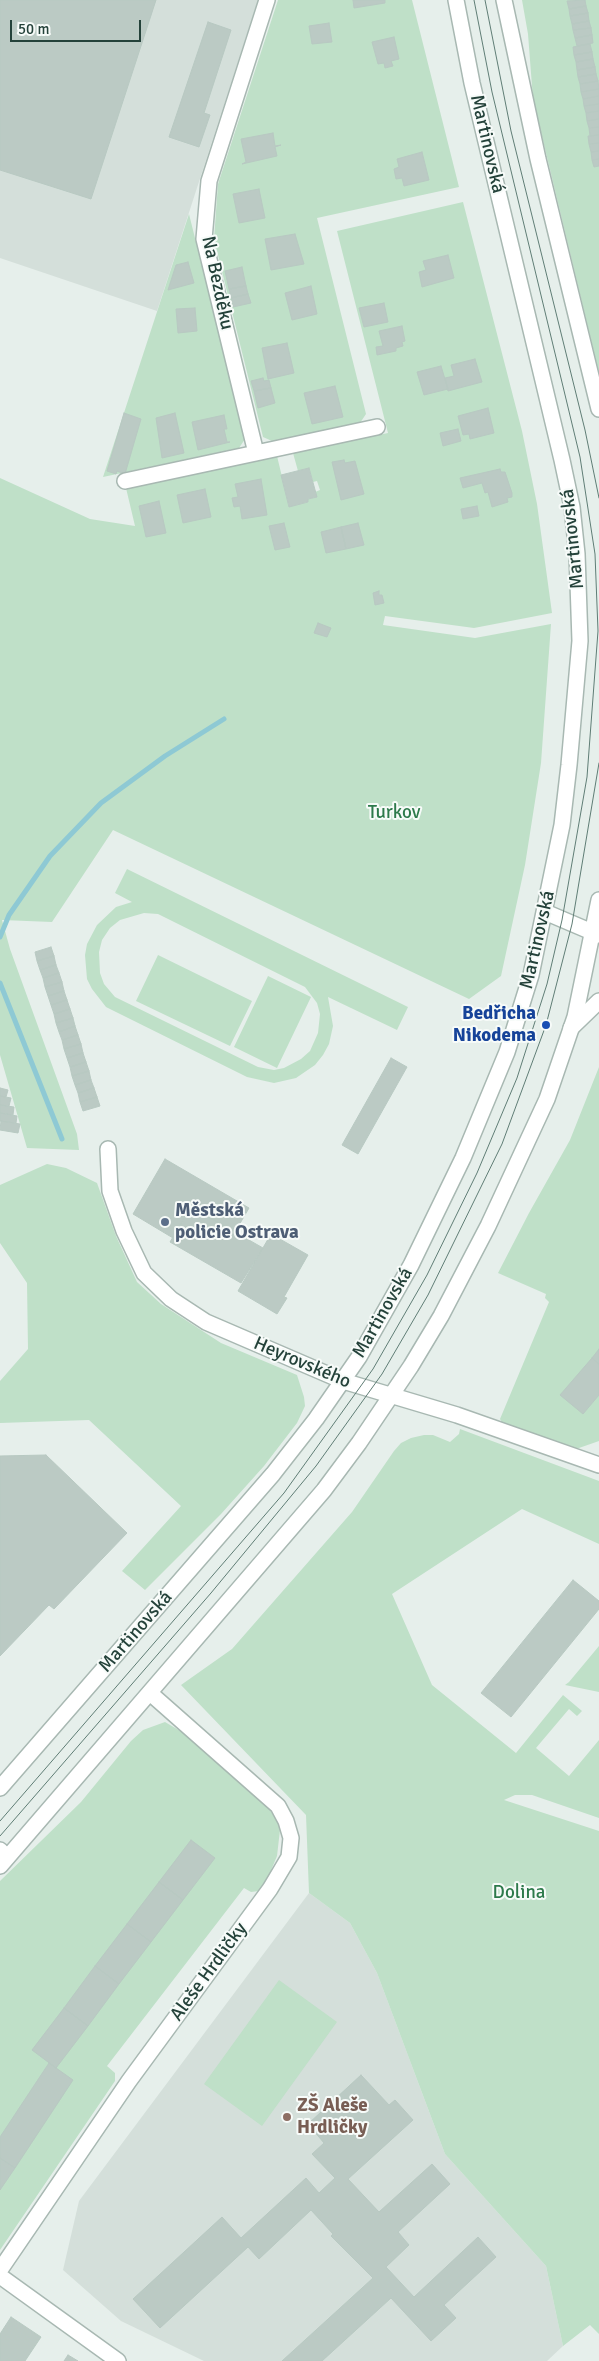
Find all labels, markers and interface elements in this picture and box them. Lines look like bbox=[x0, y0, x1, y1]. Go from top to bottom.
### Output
scale bar bbox=[12, 10, 144, 42]
text: 50 m bbox=[18, 20, 49, 38]
street label: Martinovská bbox=[465, 92, 509, 196]
street label: Na Bezděku bbox=[196, 234, 238, 332]
street label: Martinovská bbox=[556, 488, 590, 590]
park label: Turkov bbox=[368, 802, 420, 824]
street label: Martinovská bbox=[516, 888, 560, 992]
place label: Bedřicha Nikodema bbox=[453, 1003, 536, 1047]
marker: Bedřicha Nikodema bbox=[540, 1019, 552, 1031]
place label: Městská policie Ostrava bbox=[175, 1200, 299, 1244]
marker: Městská policie Ostrava bbox=[159, 1216, 171, 1228]
street label: Martinovská bbox=[348, 1264, 418, 1362]
street label: Heyrovského bbox=[250, 1332, 354, 1394]
street label: Martinovská bbox=[94, 1587, 178, 1677]
park label: Dolina bbox=[493, 1882, 545, 1904]
street label: Aleše Hrdličky bbox=[166, 1918, 252, 2026]
place label: ZŠ Aleše Hrdličky bbox=[297, 2095, 368, 2139]
marker: ZŠ Aleše Hrdličky bbox=[281, 2111, 293, 2123]

